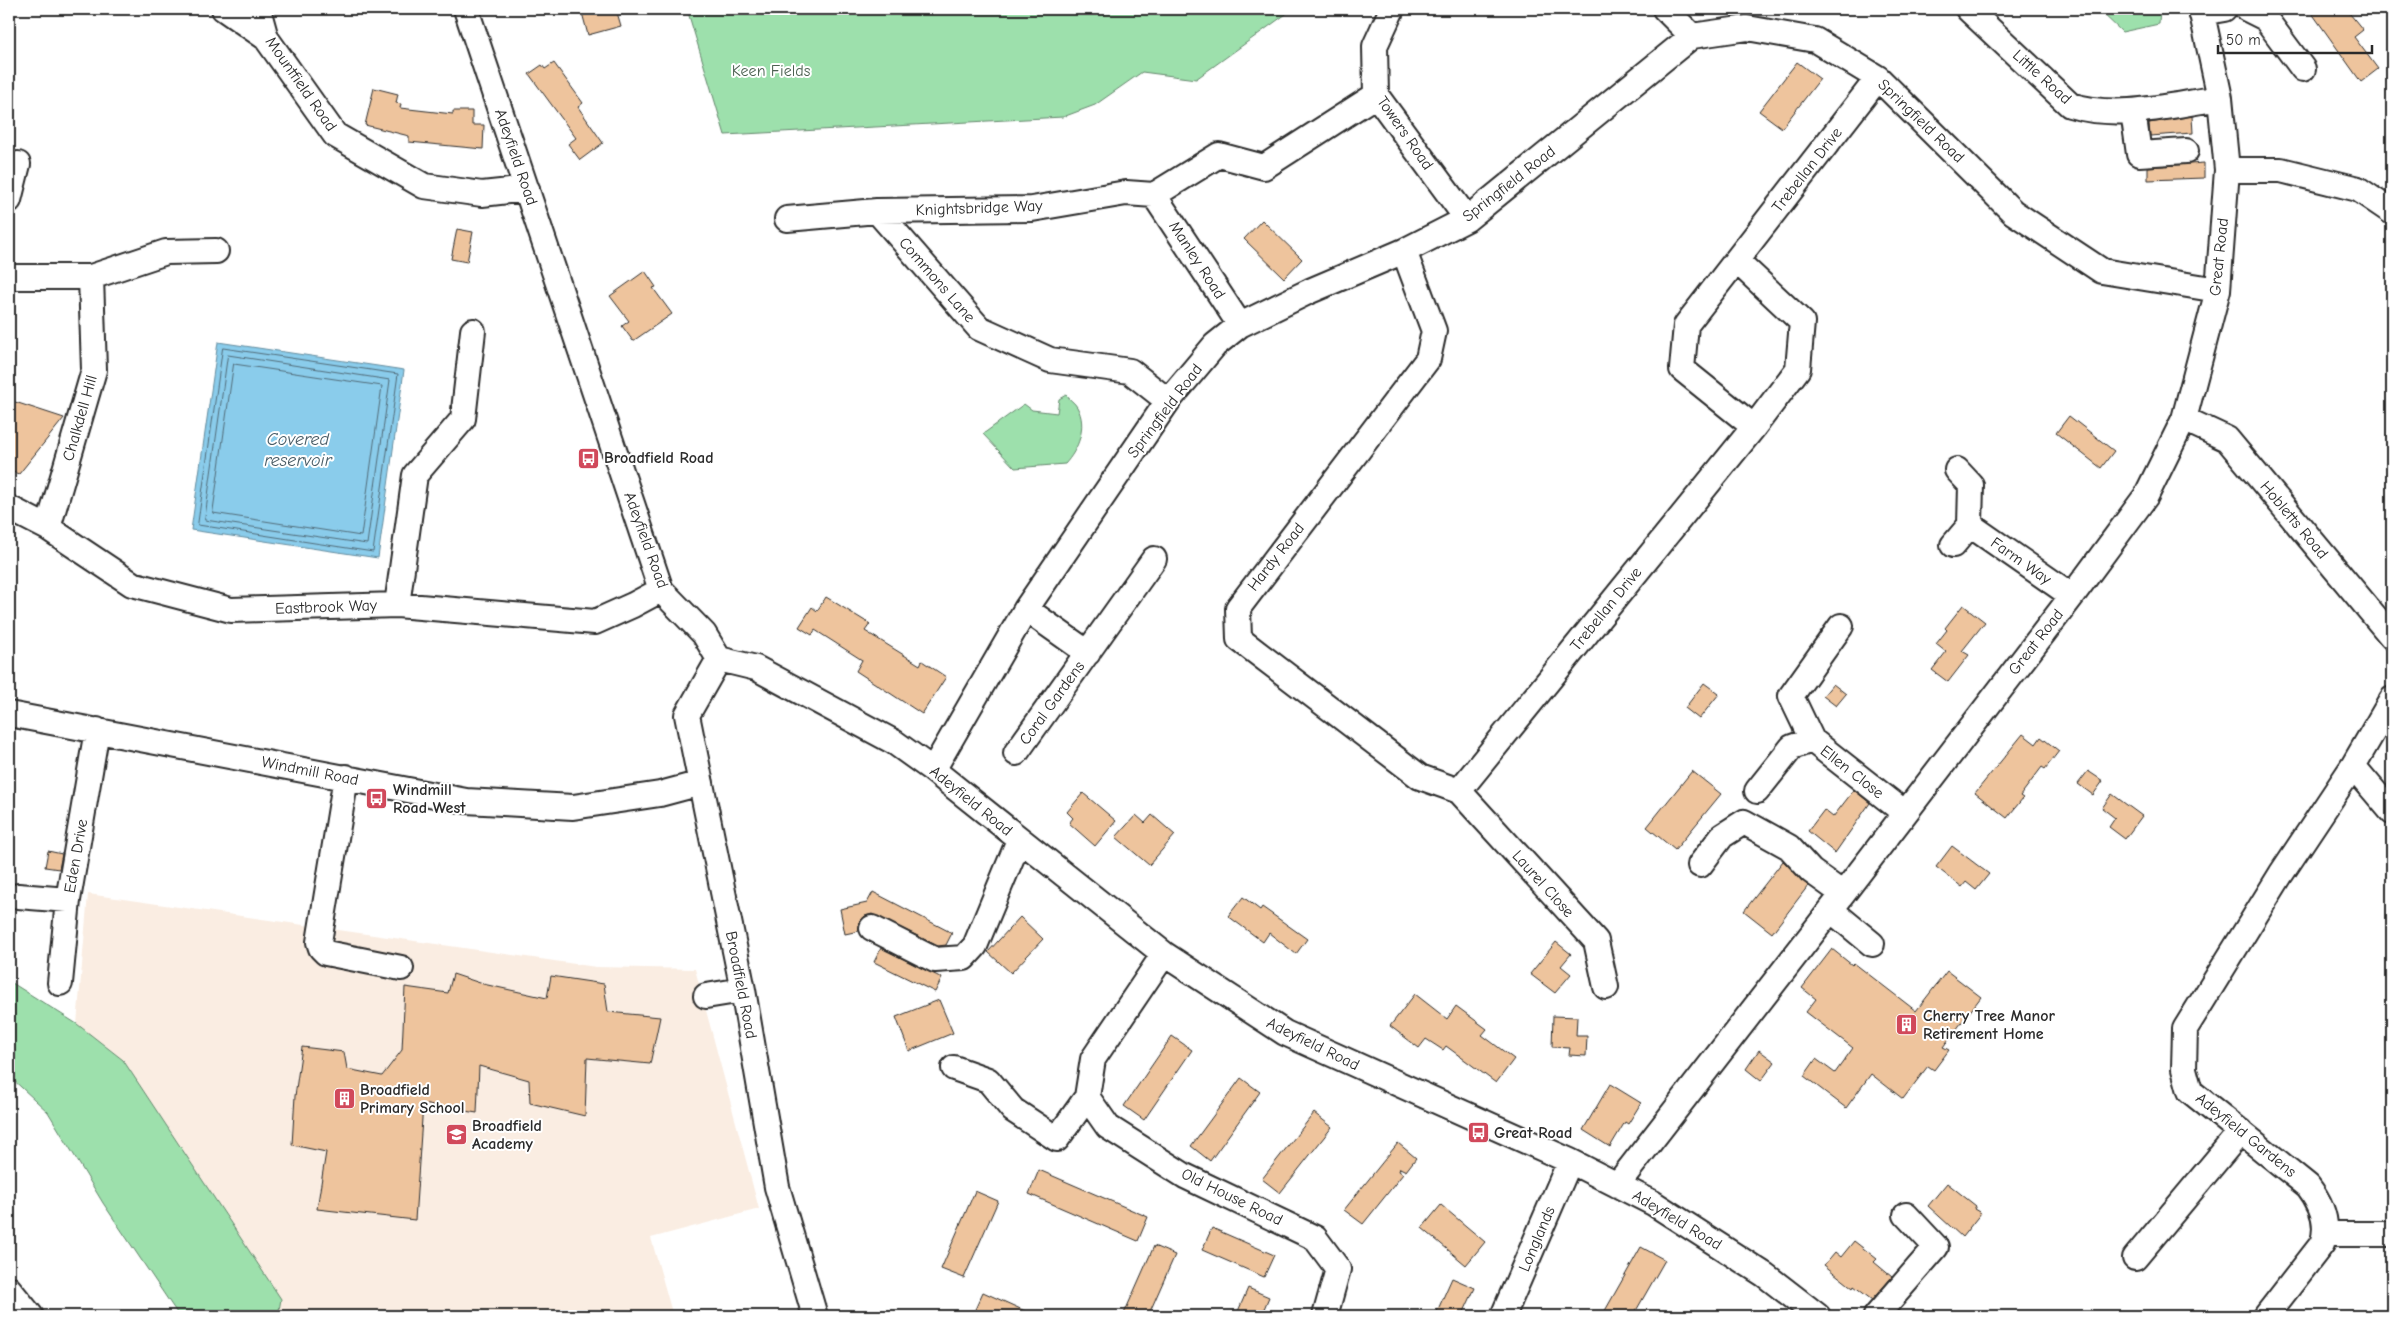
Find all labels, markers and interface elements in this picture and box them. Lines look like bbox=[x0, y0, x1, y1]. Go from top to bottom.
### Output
scale bar bbox=[2218, 22, 2372, 54]
text: 50 m bbox=[2226, 31, 2261, 49]
street label: Mountfield Road bbox=[262, 33, 340, 135]
street label: Little Road bbox=[2009, 46, 2075, 108]
park label: Keen Fields bbox=[732, 62, 811, 80]
street label: Springfield Road bbox=[1874, 75, 1968, 167]
street label: Towers Road bbox=[1373, 93, 1437, 173]
street label: Adeyfield Road bbox=[491, 106, 541, 208]
street label: Trebellan Drive bbox=[1768, 124, 1846, 216]
street label: Springfield Road bbox=[1459, 142, 1559, 226]
street label: Knightsbridge Way bbox=[915, 197, 1044, 219]
street label: Great Road bbox=[2206, 217, 2232, 297]
street label: Manley Road bbox=[1165, 218, 1229, 302]
street label: Commons Lane bbox=[895, 234, 979, 326]
street label: Springfield Road bbox=[1124, 361, 1206, 461]
street label: Chalkdell Hill bbox=[59, 373, 101, 463]
water label: Covered reservoir bbox=[264, 429, 333, 471]
bus stop icon: Broadfield Road bbox=[576, 446, 600, 470]
place label: Broadfield Road bbox=[604, 449, 714, 467]
street label: Hobletts Road bbox=[2256, 478, 2332, 562]
street label: Adeyfield Road bbox=[620, 489, 672, 591]
street label: Hardy Road bbox=[1244, 519, 1308, 595]
street label: Farm Way bbox=[1987, 534, 2055, 589]
street label: Trebellan Drive bbox=[1567, 563, 1645, 655]
street label: Eastbrook Way bbox=[275, 596, 378, 618]
street label: Great Road bbox=[2005, 606, 2067, 678]
street label: Coral Gardens bbox=[1016, 657, 1089, 748]
street label: Ellen Close bbox=[1817, 742, 1887, 802]
street label: Windmill Road bbox=[260, 753, 360, 789]
street label: Adeyfield Road bbox=[926, 762, 1016, 840]
place label: Windmill Road West bbox=[393, 781, 466, 817]
bus stop icon: Windmill Road West bbox=[365, 787, 389, 811]
street label: Eden Drive bbox=[61, 818, 91, 894]
street label: Laurel Close bbox=[1508, 847, 1578, 921]
street label: Broadfield Road bbox=[722, 930, 760, 1040]
place label: Cherry Tree Manor Retirement Home bbox=[1923, 1007, 2056, 1043]
building icon: Cherry Tree Manor Retirement Home bbox=[1895, 1013, 1919, 1037]
street label: Adeyfield Road bbox=[1264, 1014, 1362, 1074]
place label: Broadfield Primary School bbox=[360, 1081, 465, 1117]
building icon: Broadfield Primary School bbox=[332, 1087, 356, 1111]
street label: Adeyfield Gardens bbox=[2192, 1089, 2300, 1181]
place label: Broadfield Academy bbox=[472, 1117, 542, 1153]
bus stop icon: Great Road bbox=[1466, 1121, 1490, 1145]
school or university icon: Broadfield Academy bbox=[444, 1123, 468, 1147]
place label: Great Road bbox=[1494, 1124, 1572, 1142]
street label: Old House Road bbox=[1178, 1165, 1286, 1229]
street label: Adeyfield Road bbox=[1629, 1186, 1725, 1254]
street label: Longlands bbox=[1515, 1203, 1559, 1274]

